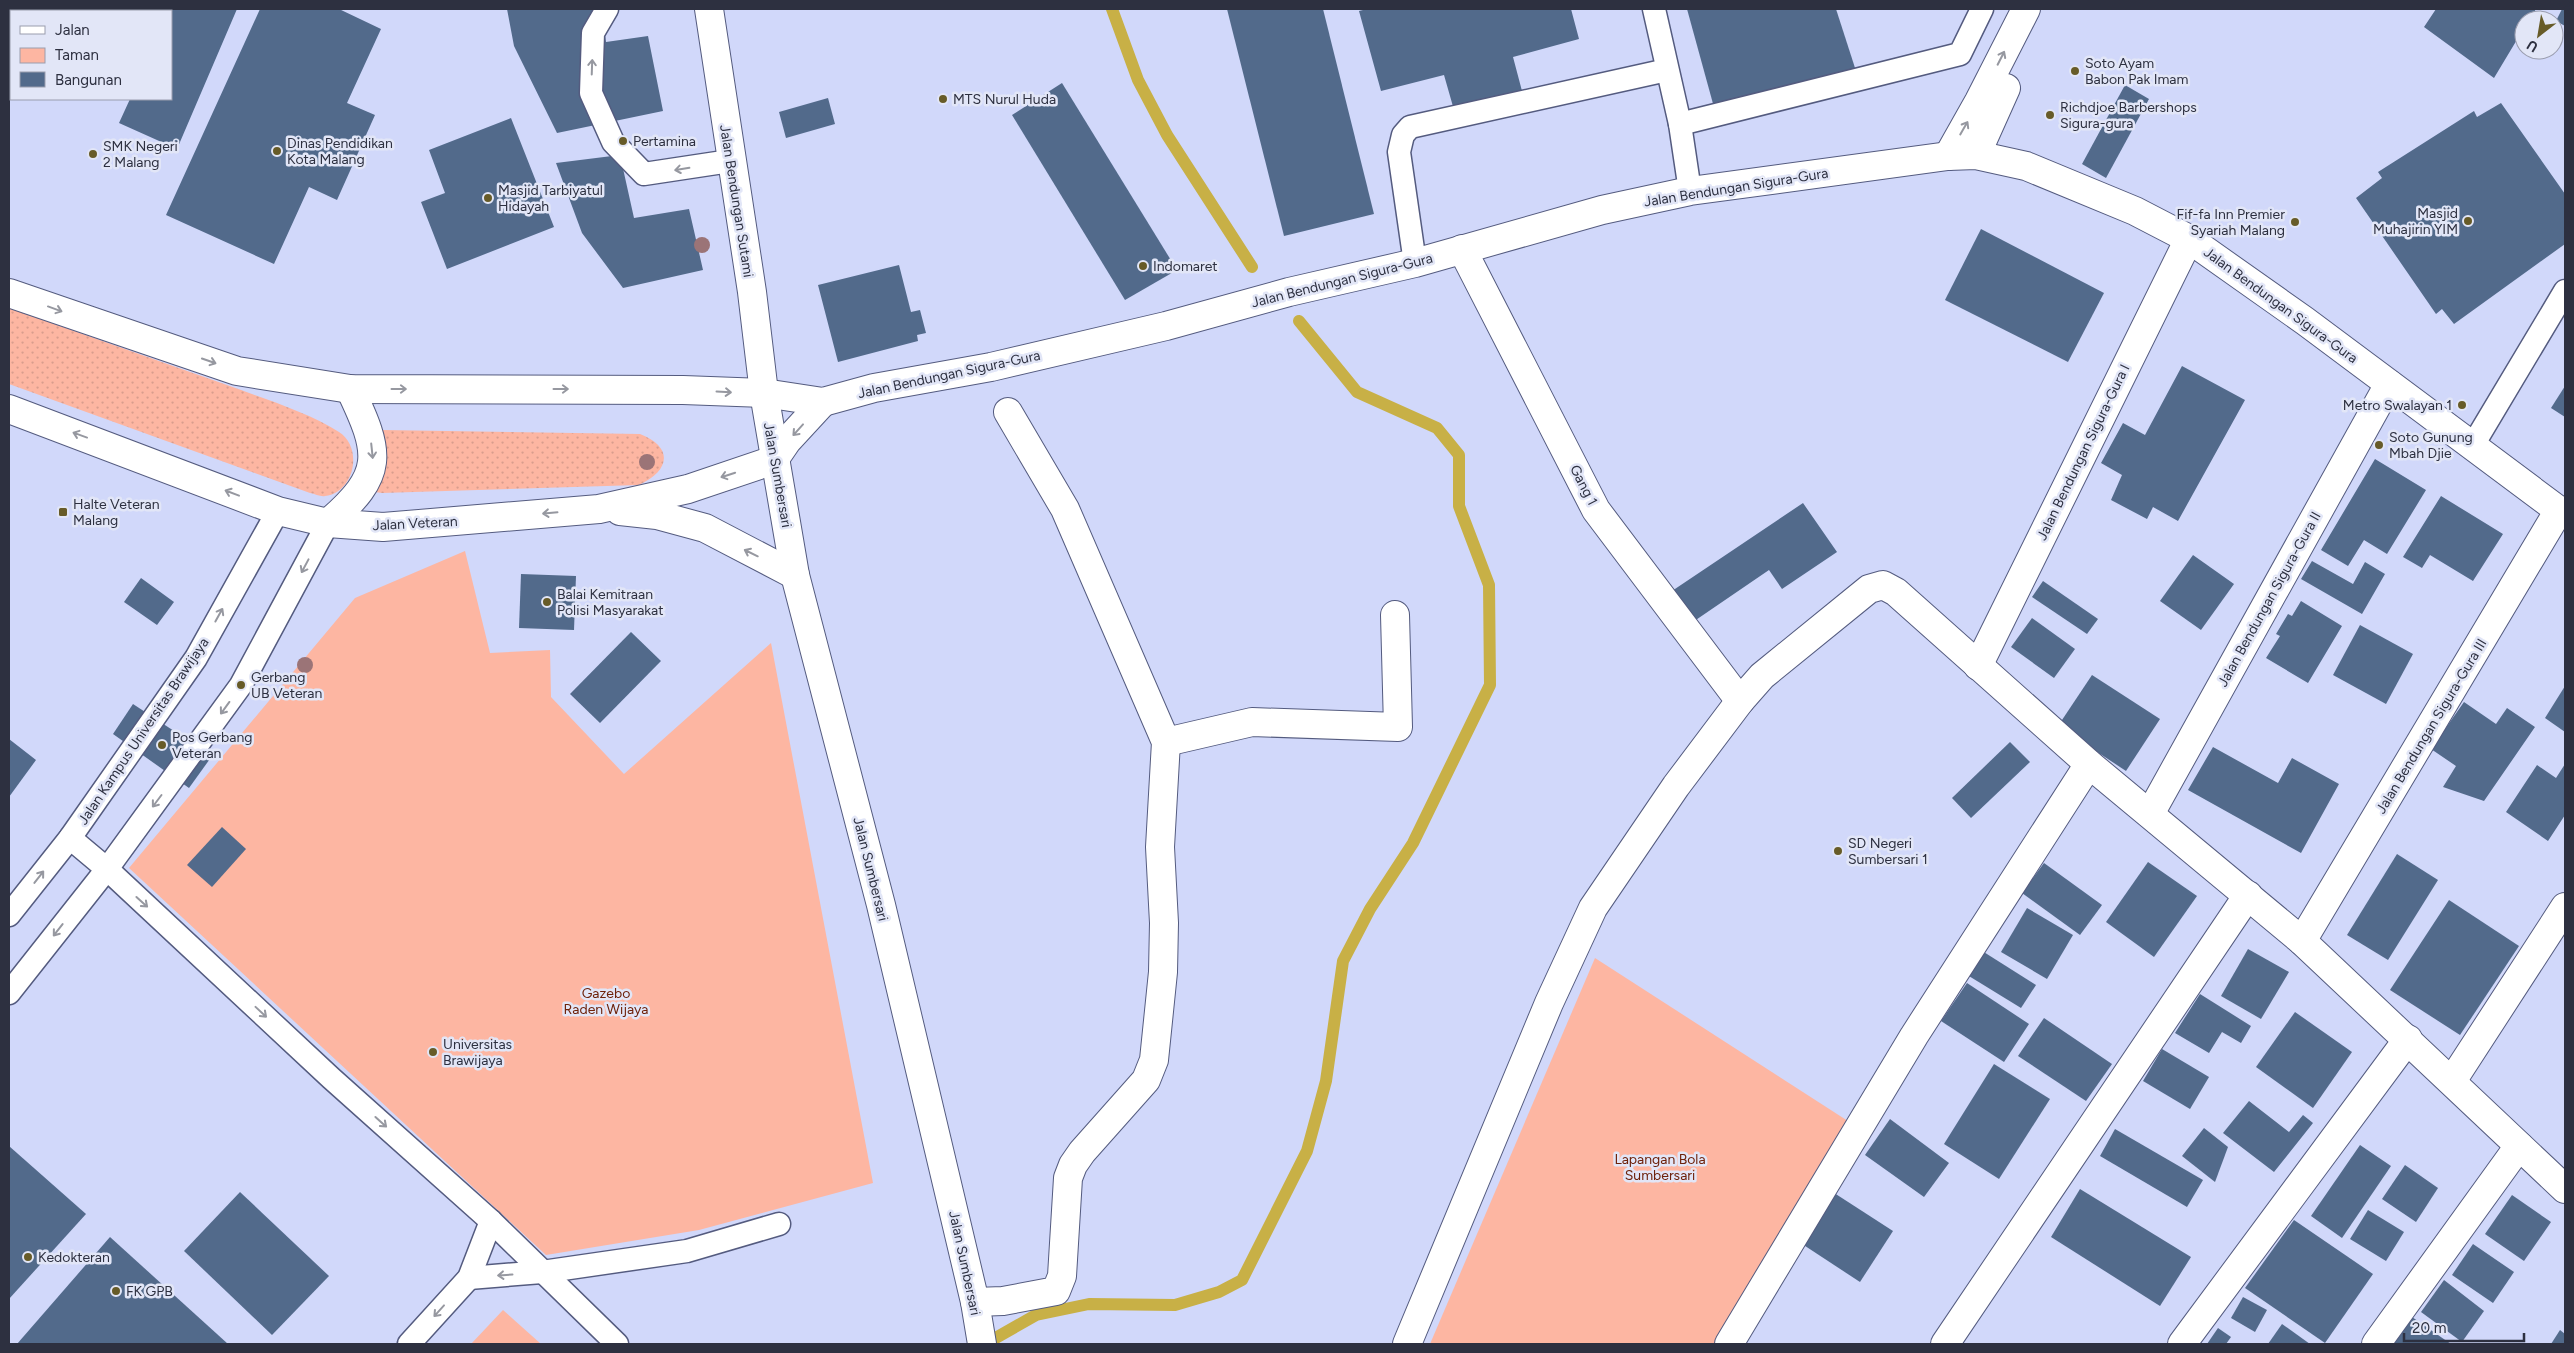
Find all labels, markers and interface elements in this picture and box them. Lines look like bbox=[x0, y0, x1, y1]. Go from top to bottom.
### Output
legend bbox=[10, 10, 172, 100]
north arrow bbox=[2514, 10, 2564, 60]
text: Jalan bbox=[55, 21, 90, 39]
text: U bbox=[2524, 36, 2541, 56]
text: Taman bbox=[55, 46, 99, 64]
one-way arrow bbox=[1997, 50, 2007, 65]
place label: Soto Ayam Babon Pak Imam bbox=[2085, 55, 2188, 88]
one-way arrow bbox=[588, 60, 597, 76]
marker: Soto Ayam Babon Pak Imam bbox=[2069, 65, 2081, 77]
text: Bangunan bbox=[55, 71, 122, 89]
place label: MTS Nurul Huda bbox=[953, 91, 1056, 108]
marker: MTS Nurul Huda bbox=[937, 93, 949, 105]
place label: Richdjoe Barbershops Sigura-gura bbox=[2060, 99, 2197, 132]
marker: Richdjoe Barbershops Sigura-gura bbox=[2044, 109, 2056, 121]
one-way arrow bbox=[1959, 122, 1969, 136]
street label: Jalan Bendungan Sutami bbox=[716, 124, 757, 279]
place label: Pertamina bbox=[633, 133, 696, 150]
place label: Dinas Pendidikan Kota Malang bbox=[287, 135, 393, 168]
marker: Pertamina bbox=[617, 135, 629, 147]
place label: SMK Negeri 2 Malang bbox=[103, 138, 178, 171]
marker: Dinas Pendidikan Kota Malang bbox=[271, 145, 283, 157]
marker: SMK Negeri 2 Malang bbox=[87, 148, 99, 160]
one-way arrow bbox=[675, 164, 691, 174]
street label: Jalan Bendungan Sigura-Gura bbox=[1643, 165, 1829, 210]
place label: Masjid Tarbiyatul Hidayah bbox=[498, 182, 603, 215]
marker: Masjid Tarbiyatul Hidayah bbox=[482, 192, 494, 204]
place label: Masjid Muhajirin YIM bbox=[2373, 205, 2458, 238]
place label: Fif-fa Inn Premier Syariah Malang bbox=[2177, 206, 2285, 239]
marker: Masjid Muhajirin YIM bbox=[2462, 215, 2474, 227]
marker: Fif-fa Inn Premier Syariah Malang bbox=[2289, 216, 2301, 228]
street label: Jalan Bendungan Sigura-Gura bbox=[2200, 244, 2361, 367]
street label: Jalan Bendungan Sigura-Gura bbox=[1250, 250, 1435, 311]
place label: Indomaret bbox=[1153, 258, 1218, 275]
marker: Indomaret bbox=[1137, 260, 1149, 272]
one-way arrow bbox=[46, 305, 62, 315]
street label: Jalan Bendungan Sigura-Gura bbox=[856, 347, 1042, 402]
one-way arrow bbox=[200, 357, 216, 366]
street label: Jalan Bendungan Sigura-Gura I bbox=[2033, 362, 2133, 543]
one-way arrow bbox=[390, 384, 406, 394]
one-way arrow bbox=[552, 384, 569, 394]
one-way arrow bbox=[715, 387, 731, 396]
place label: Metro Swalayan 1 bbox=[2343, 397, 2452, 414]
marker: Metro Swalayan 1 bbox=[2456, 399, 2468, 411]
street label: Jalan Sumbersari bbox=[760, 421, 795, 529]
one-way arrow bbox=[792, 423, 803, 436]
place label: Soto Gunung Mbah Djie bbox=[2389, 429, 2473, 462]
one-way arrow bbox=[73, 430, 89, 439]
marker: Soto Gunung Mbah Djie bbox=[2373, 439, 2385, 451]
one-way arrow bbox=[367, 443, 377, 459]
street label: Gang 1 bbox=[1566, 462, 1601, 508]
one-way arrow bbox=[720, 471, 736, 481]
one-way arrow bbox=[225, 488, 240, 497]
place label: Halte Veteran Malang bbox=[73, 496, 160, 529]
marker: Halte Veteran Malang bbox=[57, 506, 69, 518]
one-way arrow bbox=[542, 508, 558, 518]
street label: Jalan Bendungan Sigura-Gura II bbox=[2214, 509, 2325, 690]
street label: Jalan Veteran bbox=[372, 513, 458, 534]
one-way arrow bbox=[744, 548, 759, 557]
one-way arrow bbox=[300, 558, 309, 573]
place label: Balai Kemitraan Polisi Masyarakat bbox=[557, 586, 663, 619]
marker: Balai Kemitraan Polisi Masyarakat bbox=[541, 596, 553, 608]
one-way arrow bbox=[215, 608, 225, 623]
street label: Jalan Kampus Universitas Brawijaya bbox=[74, 635, 212, 828]
street label: Jalan Bendungan Sigura-Gura III bbox=[2372, 636, 2490, 817]
place label: Gerbang UB Veteran bbox=[251, 669, 322, 702]
marker: Gerbang UB Veteran bbox=[235, 679, 247, 691]
one-way arrow bbox=[220, 700, 230, 714]
place label: Pos Gerbang Veteran bbox=[172, 729, 252, 762]
marker: Pos Gerbang Veteran bbox=[156, 739, 168, 751]
one-way arrow bbox=[152, 794, 162, 808]
street label: Jalan Sumbersari bbox=[849, 815, 892, 923]
place label: SD Negeri Sumbersari 1 bbox=[1848, 835, 1928, 868]
marker: SD Negeri Sumbersari 1 bbox=[1832, 845, 1844, 857]
one-way arrow bbox=[33, 871, 44, 884]
one-way arrow bbox=[135, 896, 148, 908]
one-way arrow bbox=[53, 923, 64, 936]
park label: Gazebo Raden Wijaya bbox=[564, 985, 648, 1018]
one-way arrow bbox=[255, 1006, 268, 1018]
place label: Universitas Brawijaya bbox=[443, 1036, 512, 1069]
marker: Universitas Brawijaya bbox=[427, 1046, 439, 1058]
one-way arrow bbox=[374, 1116, 387, 1128]
park label: Lapangan Bola Sumbersari bbox=[1614, 1151, 1706, 1184]
street label: Jalan Sumbersari bbox=[945, 1209, 984, 1317]
place label: Kedokteran bbox=[38, 1249, 110, 1266]
marker: Kedokteran bbox=[22, 1251, 34, 1263]
one-way arrow bbox=[498, 1270, 514, 1280]
place label: FK GPB bbox=[126, 1283, 173, 1300]
marker: FK GPB bbox=[110, 1285, 122, 1297]
one-way arrow bbox=[434, 1304, 445, 1317]
scale bar bbox=[2404, 1310, 2524, 1342]
text: 20 m bbox=[2412, 1319, 2446, 1337]

